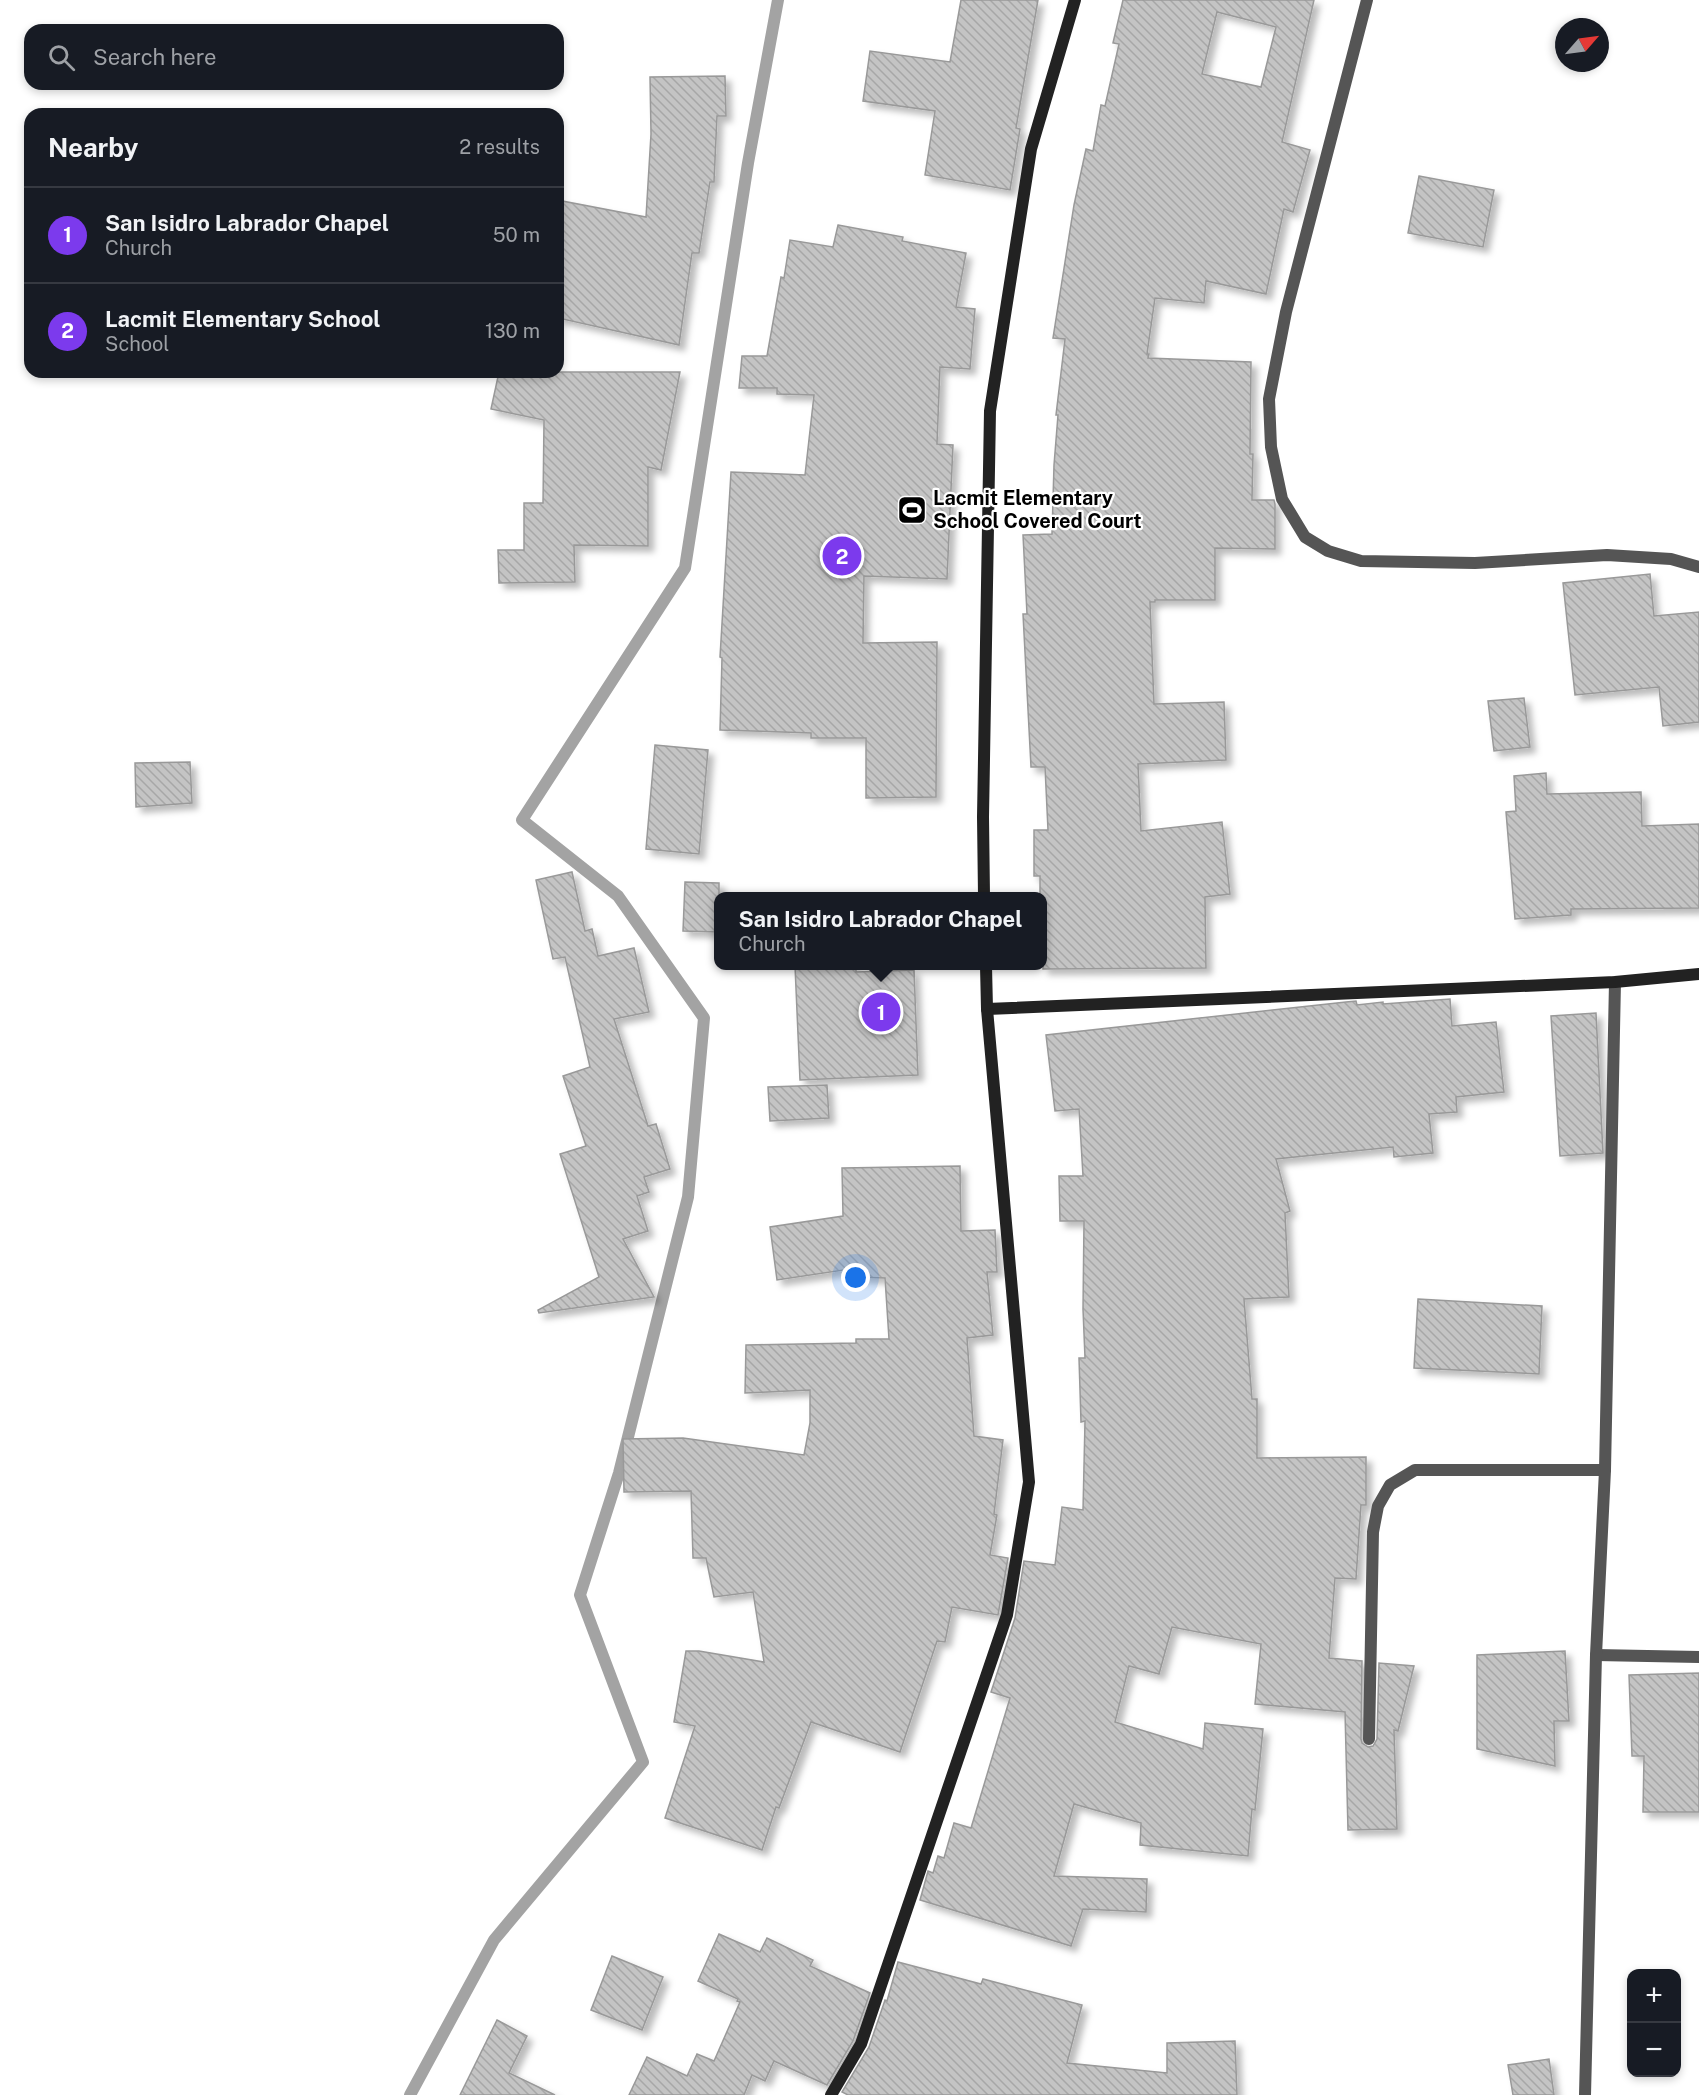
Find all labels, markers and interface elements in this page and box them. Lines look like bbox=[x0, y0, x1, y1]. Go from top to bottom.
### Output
north arrow bbox=[1555, 18, 1609, 72]
search box bbox=[24, 24, 564, 90]
icon: search bbox=[45, 41, 78, 74]
text: Search here bbox=[93, 44, 217, 70]
text: Nearby bbox=[48, 132, 138, 163]
text: 2 results bbox=[459, 135, 540, 159]
text: San Isidro Labrador Chapel bbox=[105, 210, 389, 236]
text: 1 bbox=[63, 223, 72, 247]
text: 50 m bbox=[493, 223, 540, 247]
text: Church bbox=[105, 236, 172, 260]
text: Lacmit Elementary School bbox=[105, 306, 381, 332]
text: 2 bbox=[61, 319, 74, 343]
text: 130 m bbox=[485, 319, 540, 343]
text: School bbox=[105, 332, 169, 356]
place label: Lacmit Elementary School Covered Court bbox=[933, 486, 1142, 533]
sports icon: Lacmit Elementary School Covered Court bbox=[896, 494, 928, 526]
pin: 2 bbox=[822, 534, 862, 578]
popup bbox=[714, 892, 1047, 970]
text: San Isidro Labrador Chapel bbox=[738, 906, 1023, 932]
text: Church bbox=[738, 932, 805, 956]
pin: 1 bbox=[862, 990, 900, 1034]
your location bbox=[841, 1263, 870, 1292]
map controls bbox=[1627, 1969, 1681, 2077]
button: + bbox=[1627, 1969, 1681, 2023]
button: − bbox=[1627, 2023, 1681, 2077]

